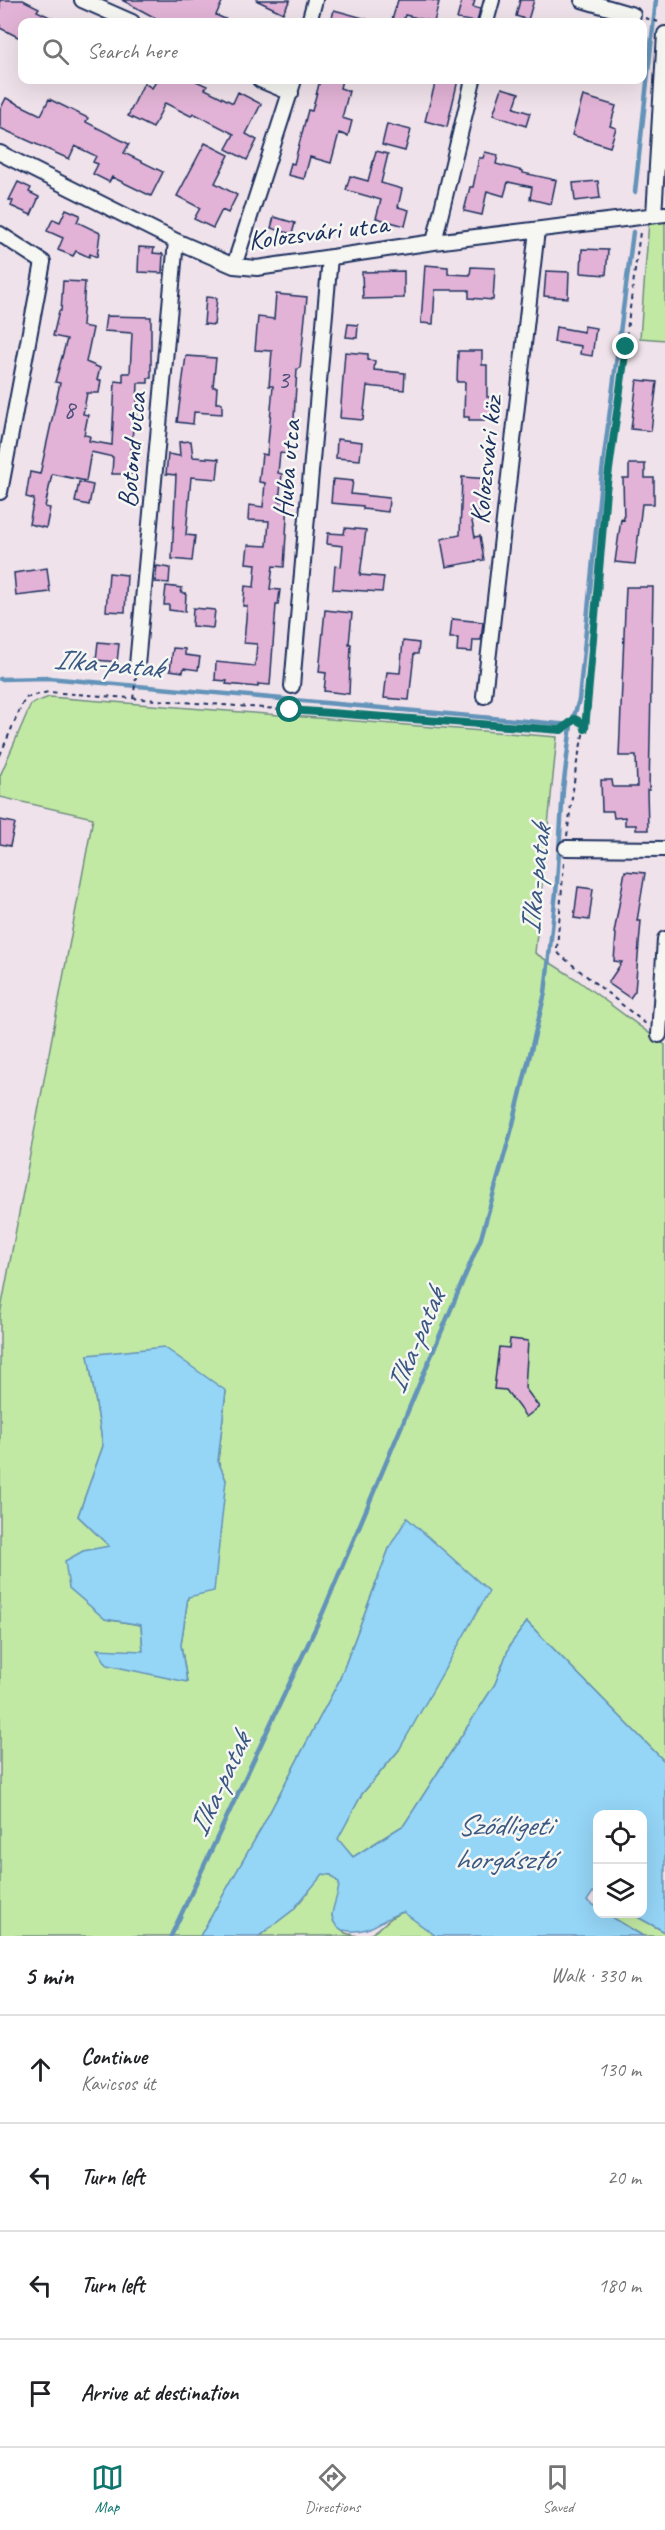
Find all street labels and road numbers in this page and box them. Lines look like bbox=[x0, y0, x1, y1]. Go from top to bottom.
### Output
street label: Kolozsvári utca bbox=[246, 205, 393, 257]
street label: Botond utca bbox=[109, 389, 154, 509]
street label: Kolozsvári köz bbox=[461, 391, 510, 526]
street label: Huba utca bbox=[265, 417, 308, 520]

